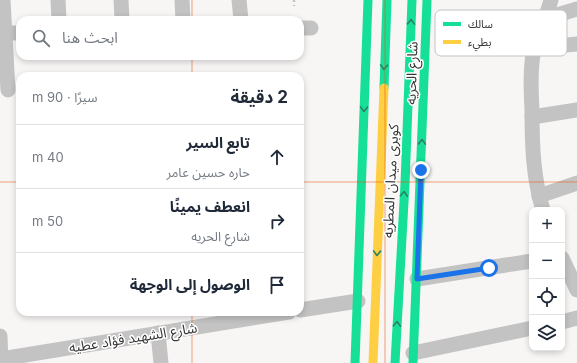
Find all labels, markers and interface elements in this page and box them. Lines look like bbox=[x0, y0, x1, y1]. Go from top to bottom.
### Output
legend bbox=[435, 10, 567, 56]
search box bbox=[16, 16, 304, 60]
text: سالك bbox=[468, 17, 493, 31]
one-way arrow bbox=[407, 19, 416, 25]
icon: search bbox=[30, 27, 52, 49]
text: ابحث هنا bbox=[62, 28, 118, 47]
text: بطيء bbox=[468, 35, 491, 52]
street label: شارع الحريه bbox=[401, 41, 424, 105]
one-way arrow bbox=[380, 64, 388, 70]
text: 2 دقيقة bbox=[230, 87, 288, 107]
text: سيرًا · 90 m bbox=[32, 89, 97, 105]
one-way arrow bbox=[360, 106, 369, 112]
street label: كوبرى ميدان المطريه bbox=[379, 123, 402, 239]
text: تابع السير bbox=[186, 133, 250, 152]
one-way arrow bbox=[418, 139, 426, 145]
icon: ahead bbox=[266, 146, 288, 168]
text: 40 m bbox=[32, 149, 64, 165]
route end bbox=[412, 161, 430, 179]
text: حاره حسين عامر bbox=[166, 164, 250, 180]
one-way arrow bbox=[400, 191, 409, 197]
text: انعطف يمينًا bbox=[170, 197, 250, 216]
map controls bbox=[529, 207, 565, 351]
button: + bbox=[529, 207, 565, 243]
icon: right bbox=[266, 210, 288, 232]
text: 50 m bbox=[32, 213, 63, 229]
text: شارع الحريه bbox=[191, 228, 250, 244]
button: − bbox=[529, 243, 565, 279]
one-way arrow bbox=[373, 250, 381, 256]
route start bbox=[480, 259, 498, 277]
icon: arrive bbox=[266, 274, 288, 296]
text: الوصول إلى الوجهة bbox=[130, 275, 250, 294]
button: locate bbox=[529, 279, 565, 315]
button: layers bbox=[529, 315, 565, 351]
street label: شارع الشهيد فؤاد عطيه bbox=[68, 318, 199, 358]
one-way arrow bbox=[392, 321, 401, 327]

